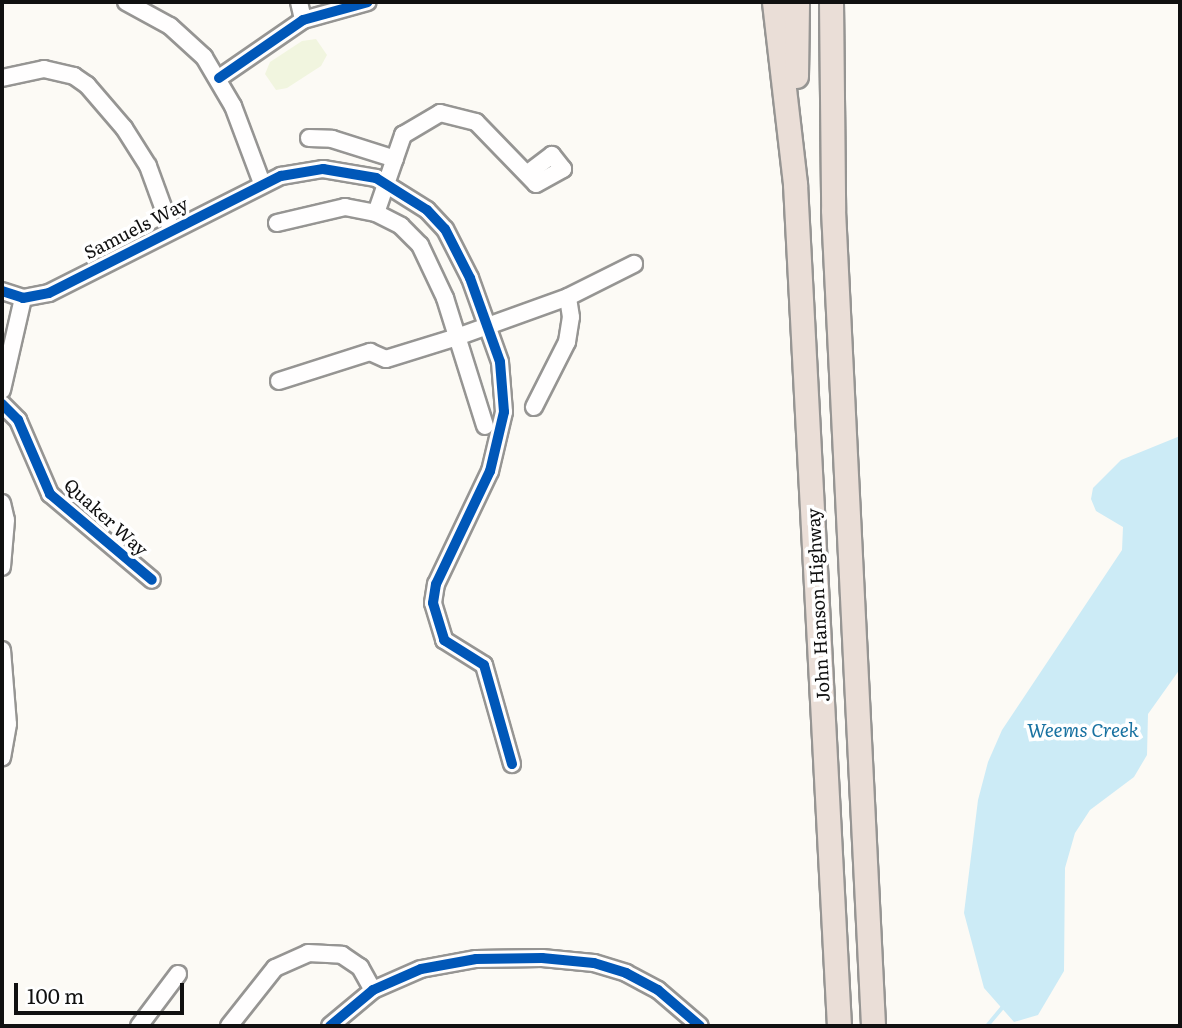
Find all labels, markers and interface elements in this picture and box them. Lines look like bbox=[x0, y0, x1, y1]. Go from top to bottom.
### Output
street label: Samuels Way bbox=[80, 193, 192, 263]
street label: Quaker Way bbox=[60, 474, 152, 560]
street label: John Hanson Highway bbox=[802, 508, 834, 702]
water label: Weems Creek bbox=[1027, 719, 1139, 741]
scale bar bbox=[18, 968, 187, 1012]
text: 100 m bbox=[27, 979, 84, 1010]

